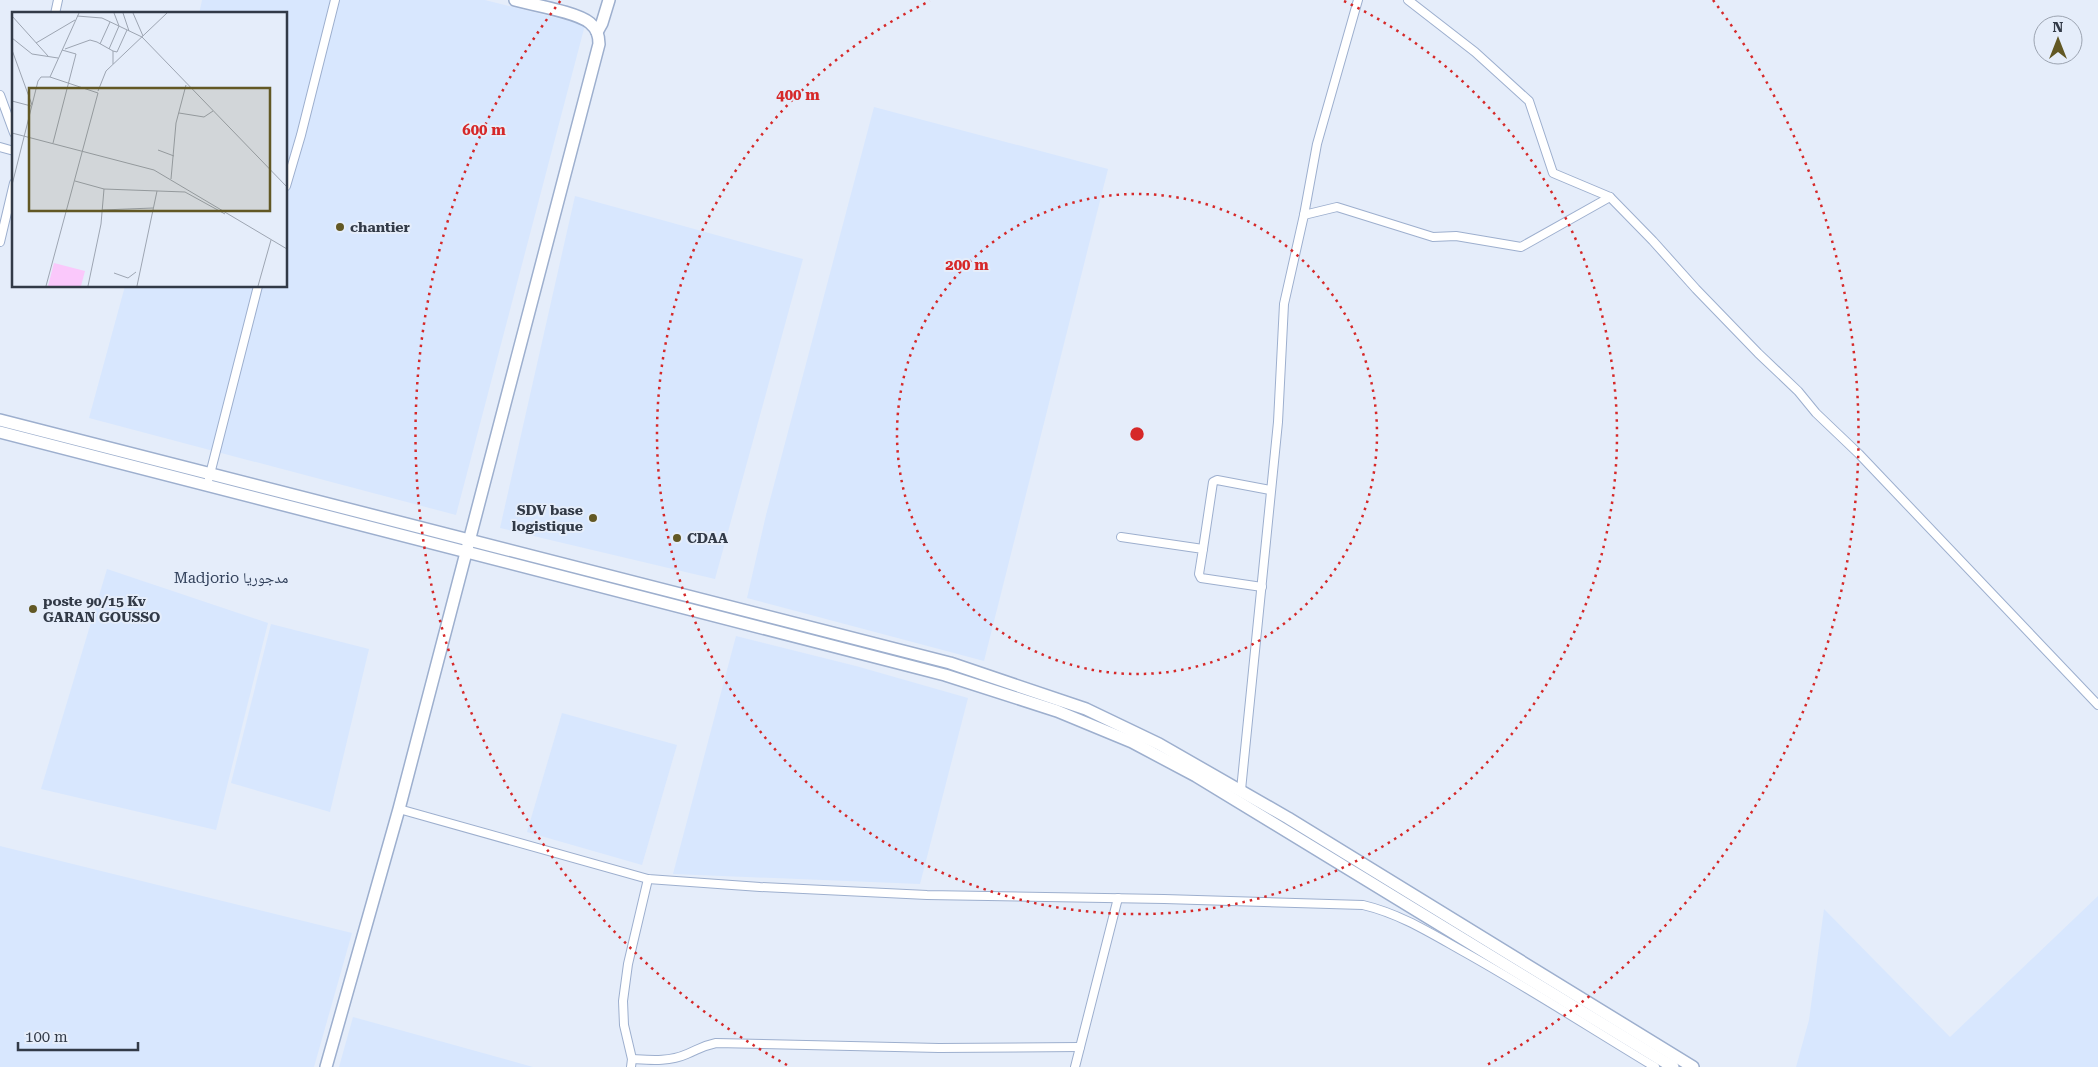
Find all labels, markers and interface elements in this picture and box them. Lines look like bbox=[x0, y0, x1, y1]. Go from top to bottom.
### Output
inset map bbox=[12, 12, 288, 288]
north arrow bbox=[2033, 15, 2083, 65]
text: N bbox=[2053, 19, 2064, 35]
text: 400 m bbox=[776, 86, 820, 104]
text: 600 m bbox=[462, 121, 506, 139]
place label: chantier bbox=[350, 219, 411, 235]
marker: chantier bbox=[334, 221, 346, 233]
text: 200 m bbox=[945, 256, 989, 274]
centre of rings bbox=[1128, 425, 1146, 443]
place label: SDV base logistique bbox=[512, 502, 583, 534]
marker: SDV base logistique bbox=[587, 512, 599, 524]
place label: CDAA bbox=[687, 530, 728, 546]
marker: CDAA bbox=[671, 532, 683, 544]
district label: Madjorio مدجوريا bbox=[174, 569, 288, 587]
place label: poste 90/15 Kv GARAN GOUSSO bbox=[43, 593, 160, 625]
marker: poste 90/15 Kv GARAN GOUSSO bbox=[27, 603, 39, 615]
scale bar bbox=[18, 1020, 138, 1052]
text: 100 m bbox=[25, 1028, 68, 1046]

